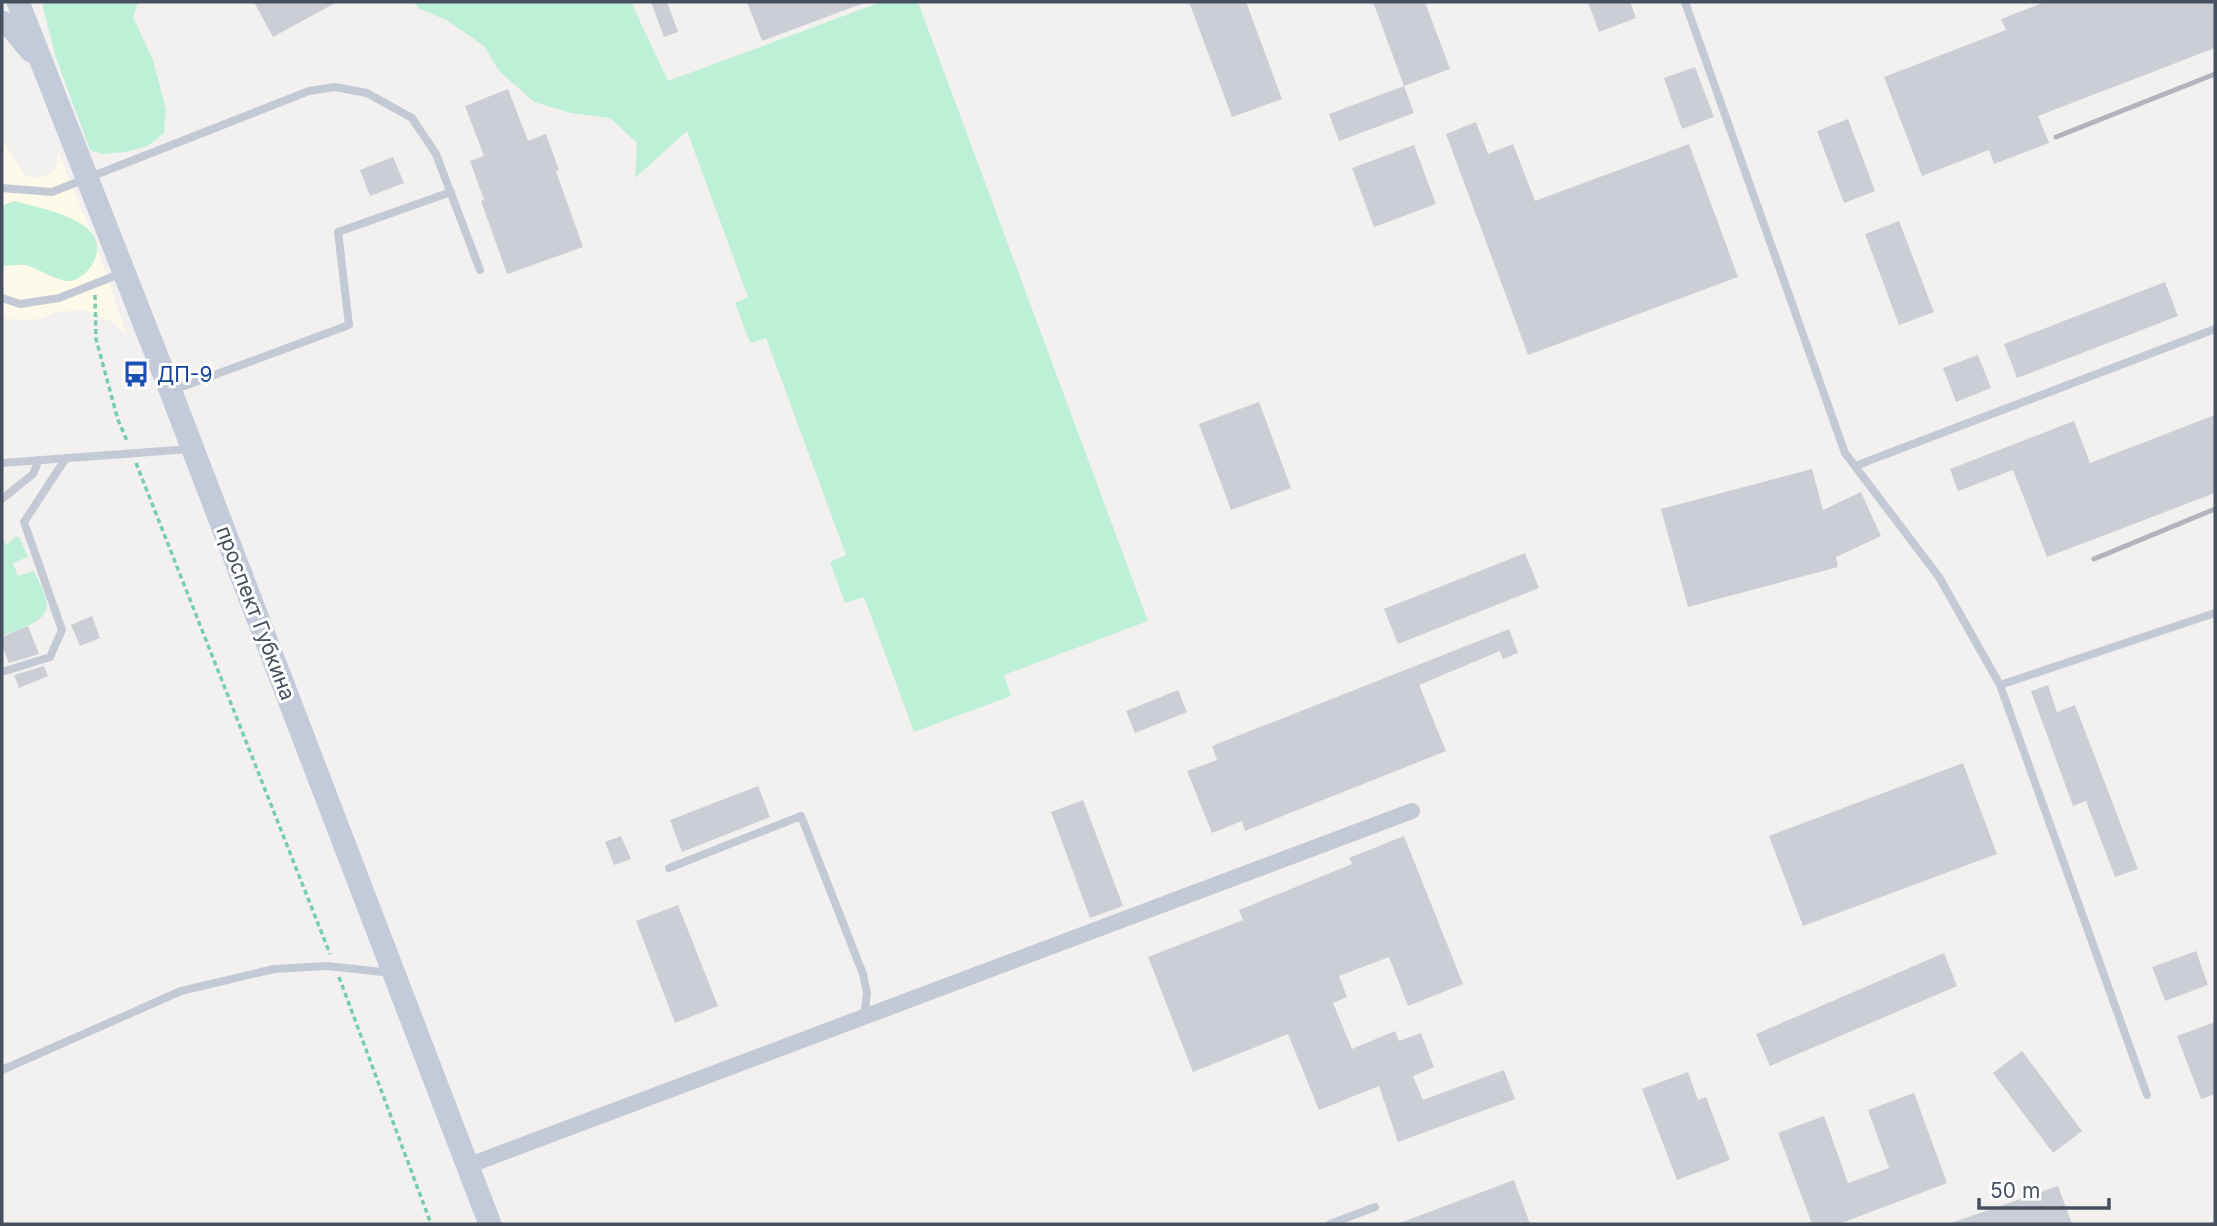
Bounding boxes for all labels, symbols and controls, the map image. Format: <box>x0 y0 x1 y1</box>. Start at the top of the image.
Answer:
bus stop icon: ДП-9 <box>121 359 151 389</box>
place label: ДП-9 <box>157 362 213 387</box>
street label: проспект Губкина <box>211 522 301 704</box>
scale bar <box>1979 1166 2108 1210</box>
text: 50 m <box>1990 1178 2040 1203</box>

